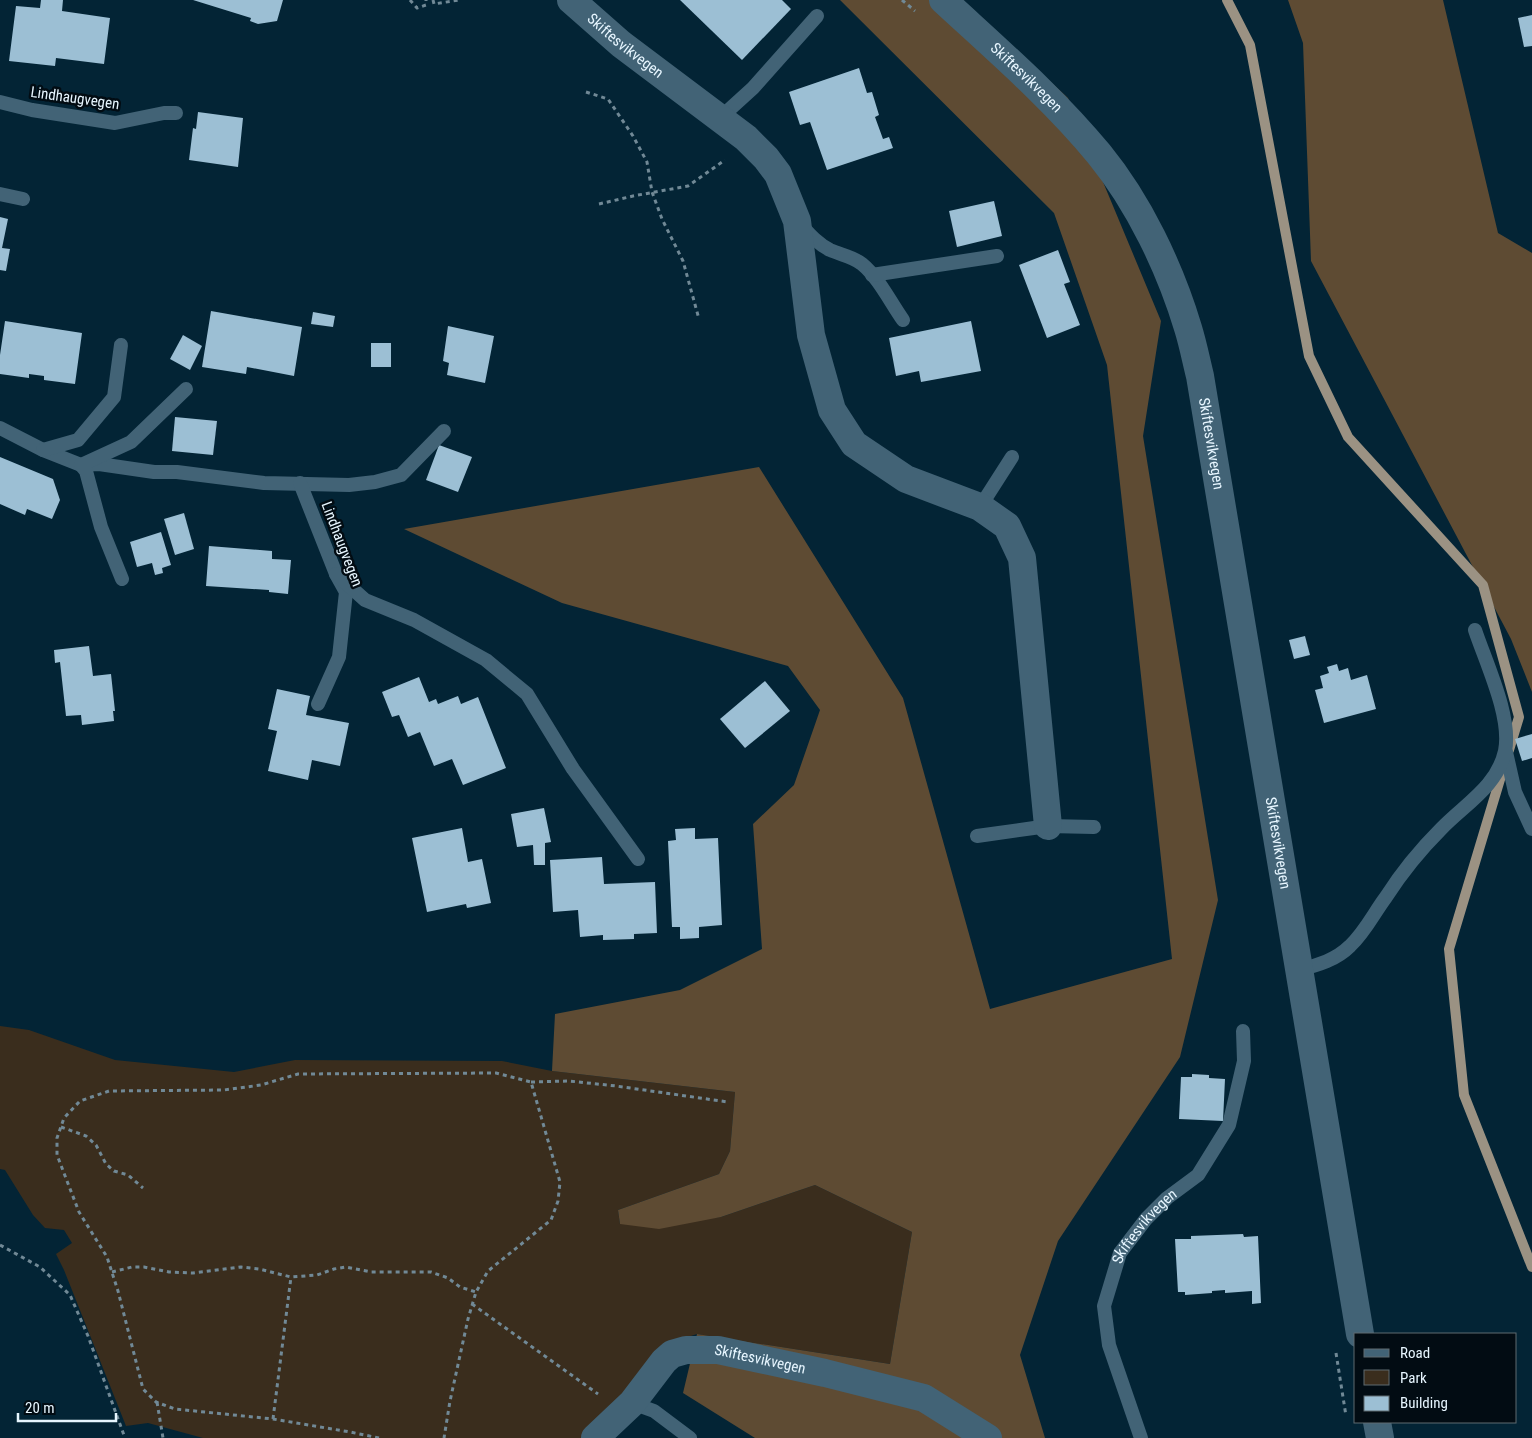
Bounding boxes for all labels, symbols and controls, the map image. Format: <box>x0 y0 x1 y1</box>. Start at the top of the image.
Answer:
street label: Skiftesvikvegen <box>584 10 667 82</box>
street label: Skiftesvikvegen <box>987 39 1066 116</box>
street label: Lindhaugvegen <box>29 83 121 113</box>
street label: Skiftesvikvegen <box>1195 396 1228 491</box>
street label: Lindhaugvegen <box>318 499 366 589</box>
street label: Skiftesvikvegen <box>1261 796 1295 890</box>
street label: Skiftesvikvegen <box>1108 1185 1180 1266</box>
legend <box>1354 1333 1517 1423</box>
street label: Skiftesvikvegen <box>713 1341 807 1378</box>
text: Road <box>1400 1344 1430 1362</box>
text: Park <box>1400 1369 1427 1387</box>
scale bar <box>18 1390 115 1422</box>
text: Building <box>1400 1394 1448 1412</box>
text: 20 m <box>25 1399 55 1417</box>

